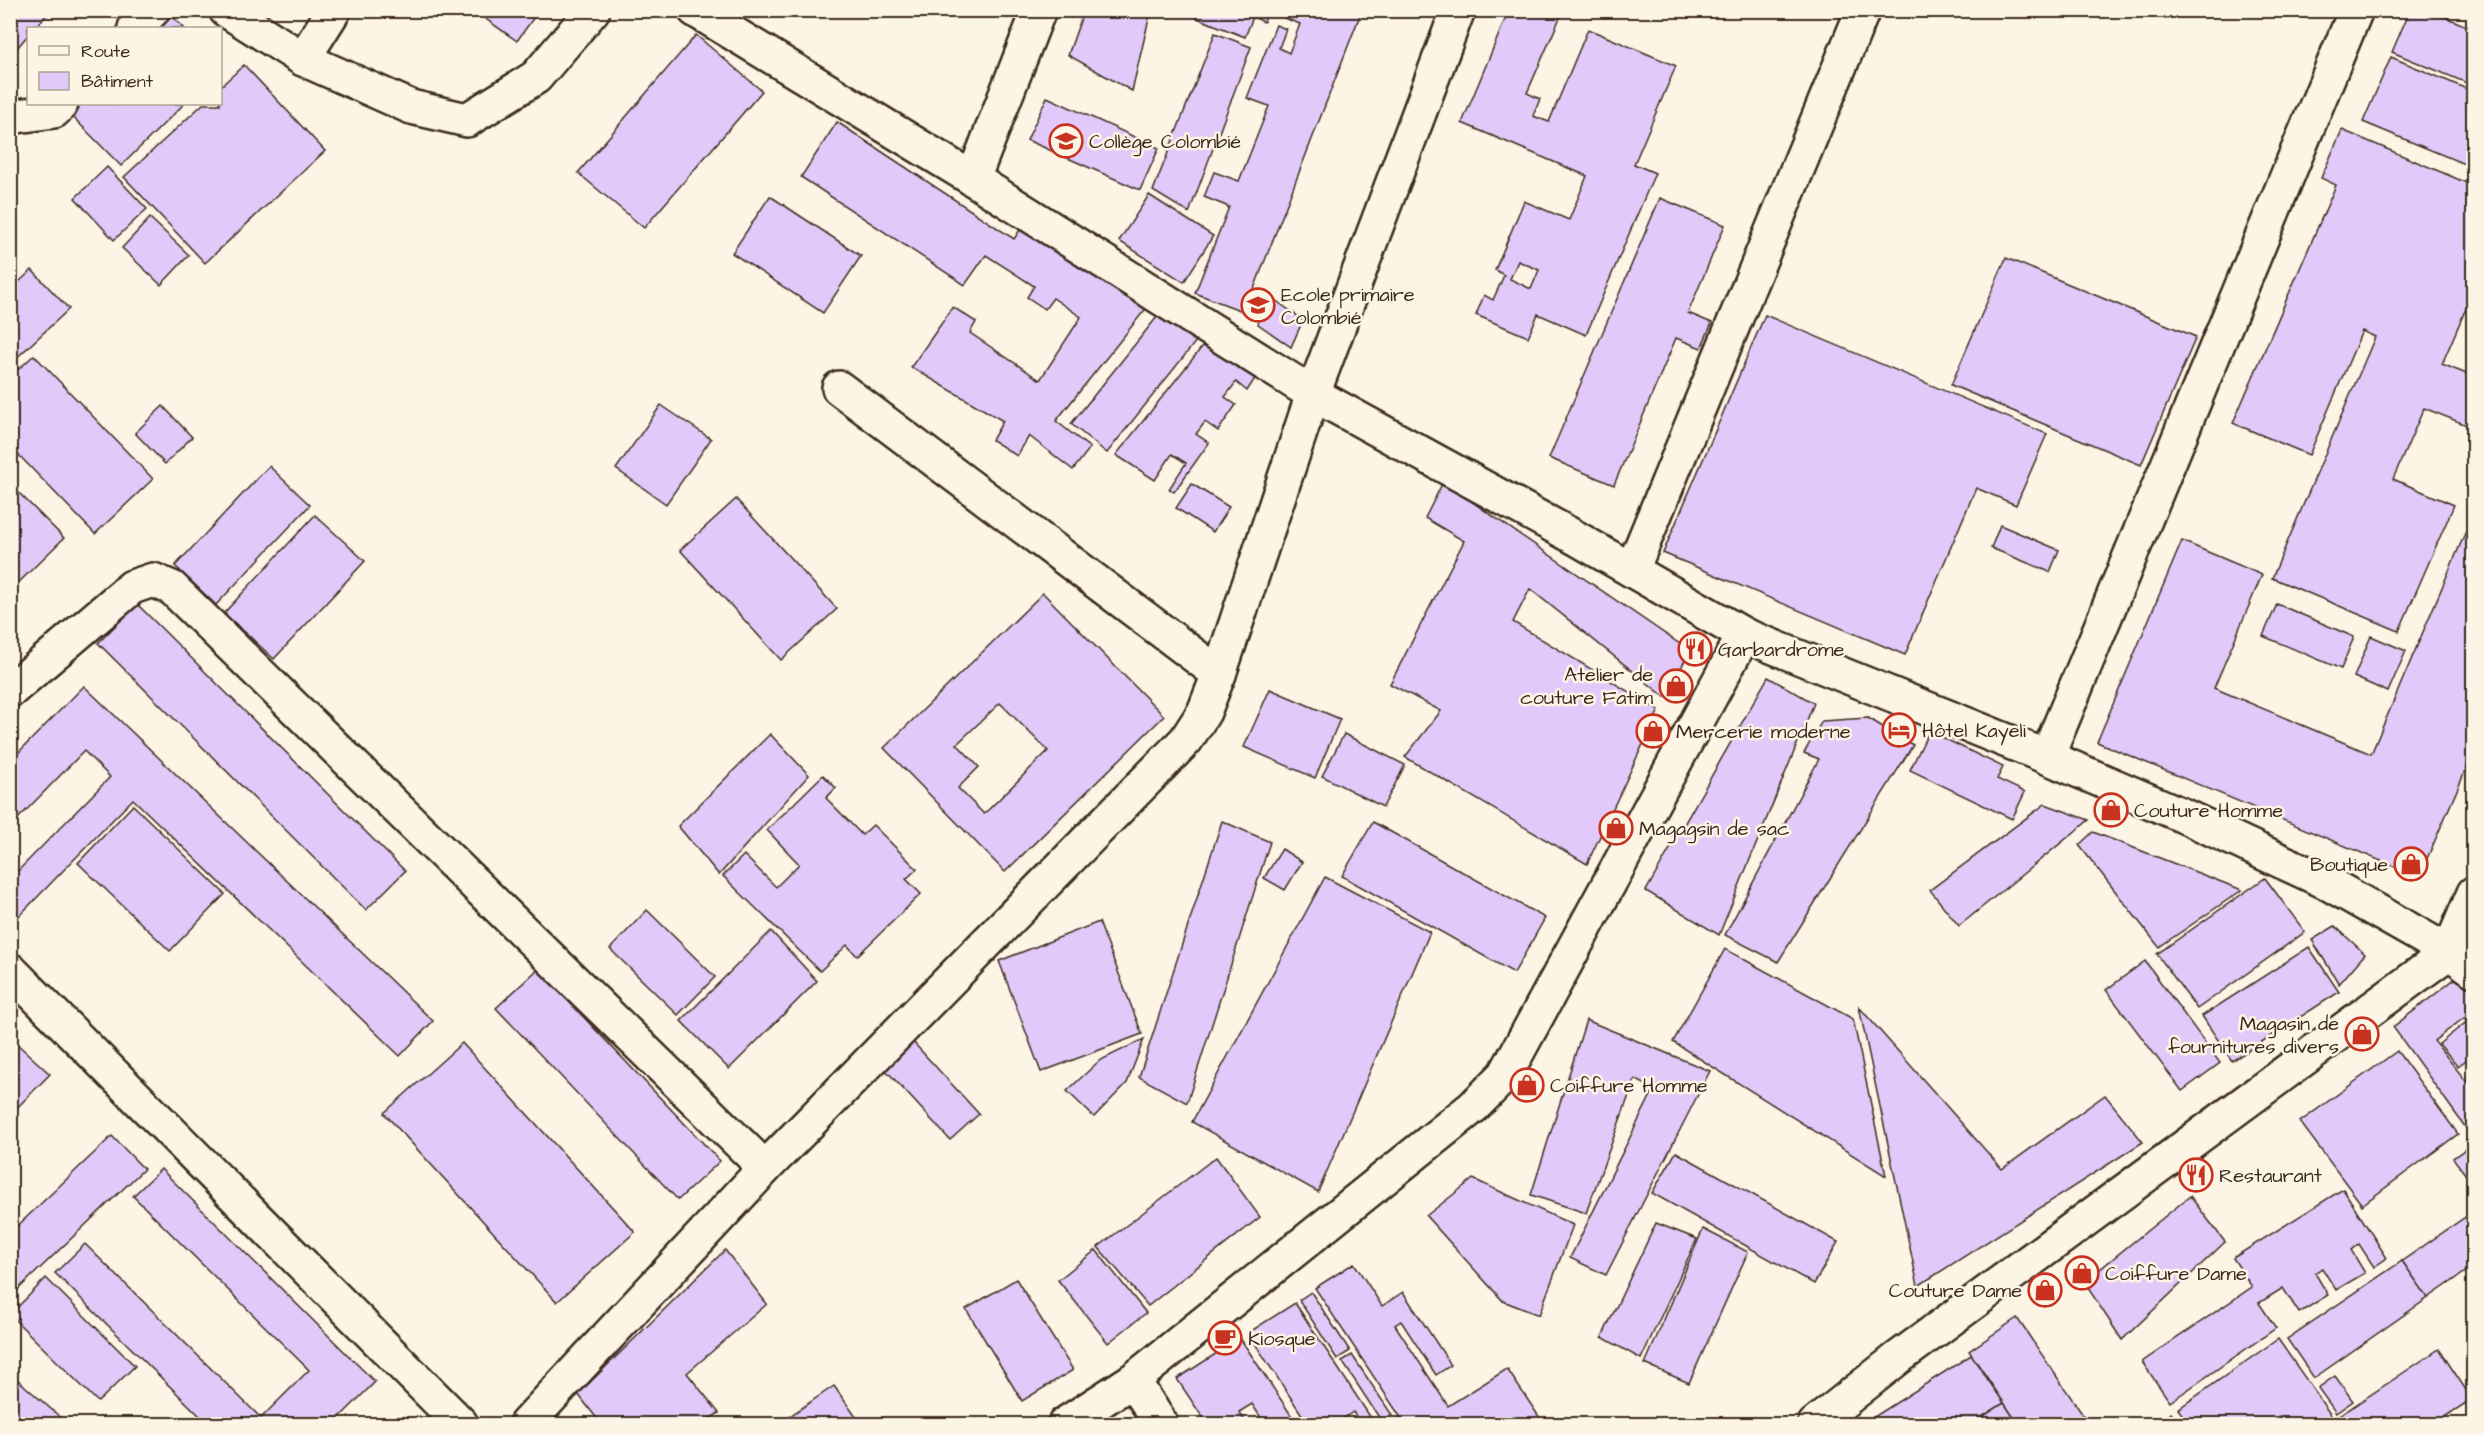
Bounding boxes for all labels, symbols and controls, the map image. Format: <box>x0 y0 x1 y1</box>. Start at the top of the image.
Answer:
legend <box>27 27 222 105</box>
text: Route <box>81 39 130 64</box>
text: Bâtiment <box>81 69 154 94</box>
school or university icon: Collège Colombié <box>1048 123 1084 159</box>
place label: Collège Colombié <box>1089 128 1241 157</box>
place label: Ecole primaire Colombié <box>1281 281 1415 332</box>
school or university icon: Ecole primaire Colombié <box>1240 287 1276 323</box>
restaurant icon: Garbardrome <box>1677 631 1713 667</box>
place label: Garbardrome <box>1718 636 1845 664</box>
place label: Atelier de couture Fatim <box>1520 661 1653 712</box>
shop icon: Atelier de couture Fatim <box>1658 668 1694 704</box>
hotel icon: Hôtel Kayeli <box>1881 712 1917 748</box>
shop icon: Mercerie moderne <box>1635 713 1671 749</box>
place label: Hôtel Kayeli <box>1922 717 2026 746</box>
place label: Mercerie moderne <box>1676 718 1851 746</box>
shop icon: Couture Homme <box>2093 792 2129 828</box>
place label: Couture Homme <box>2134 797 2283 825</box>
shop icon: Magagsin de sac <box>1598 810 1634 846</box>
place label: Magagsin de sac <box>1639 815 1790 844</box>
shop icon: Boutique <box>2393 846 2429 882</box>
place label: Boutique <box>2310 851 2388 879</box>
place label: Magasin de fournitures divers <box>2168 1010 2339 1061</box>
shop icon: Magasin de fournitures divers <box>2344 1016 2380 1052</box>
shop icon: Coiffure Homme <box>1509 1067 1545 1103</box>
place label: Coiffure Homme <box>1550 1072 1708 1100</box>
restaurant icon: Restaurant <box>2178 1157 2214 1193</box>
place label: Restaurant <box>2219 1162 2322 1190</box>
shop icon: Coiffure Dame <box>2064 1255 2100 1291</box>
place label: Coiffure Dame <box>2105 1260 2247 1288</box>
shop icon: Couture Dame <box>2027 1272 2063 1308</box>
place label: Couture Dame <box>1889 1277 2022 1305</box>
cafe icon: Kiosque <box>1207 1320 1243 1356</box>
place label: Kiosque <box>1248 1325 1316 1353</box>

